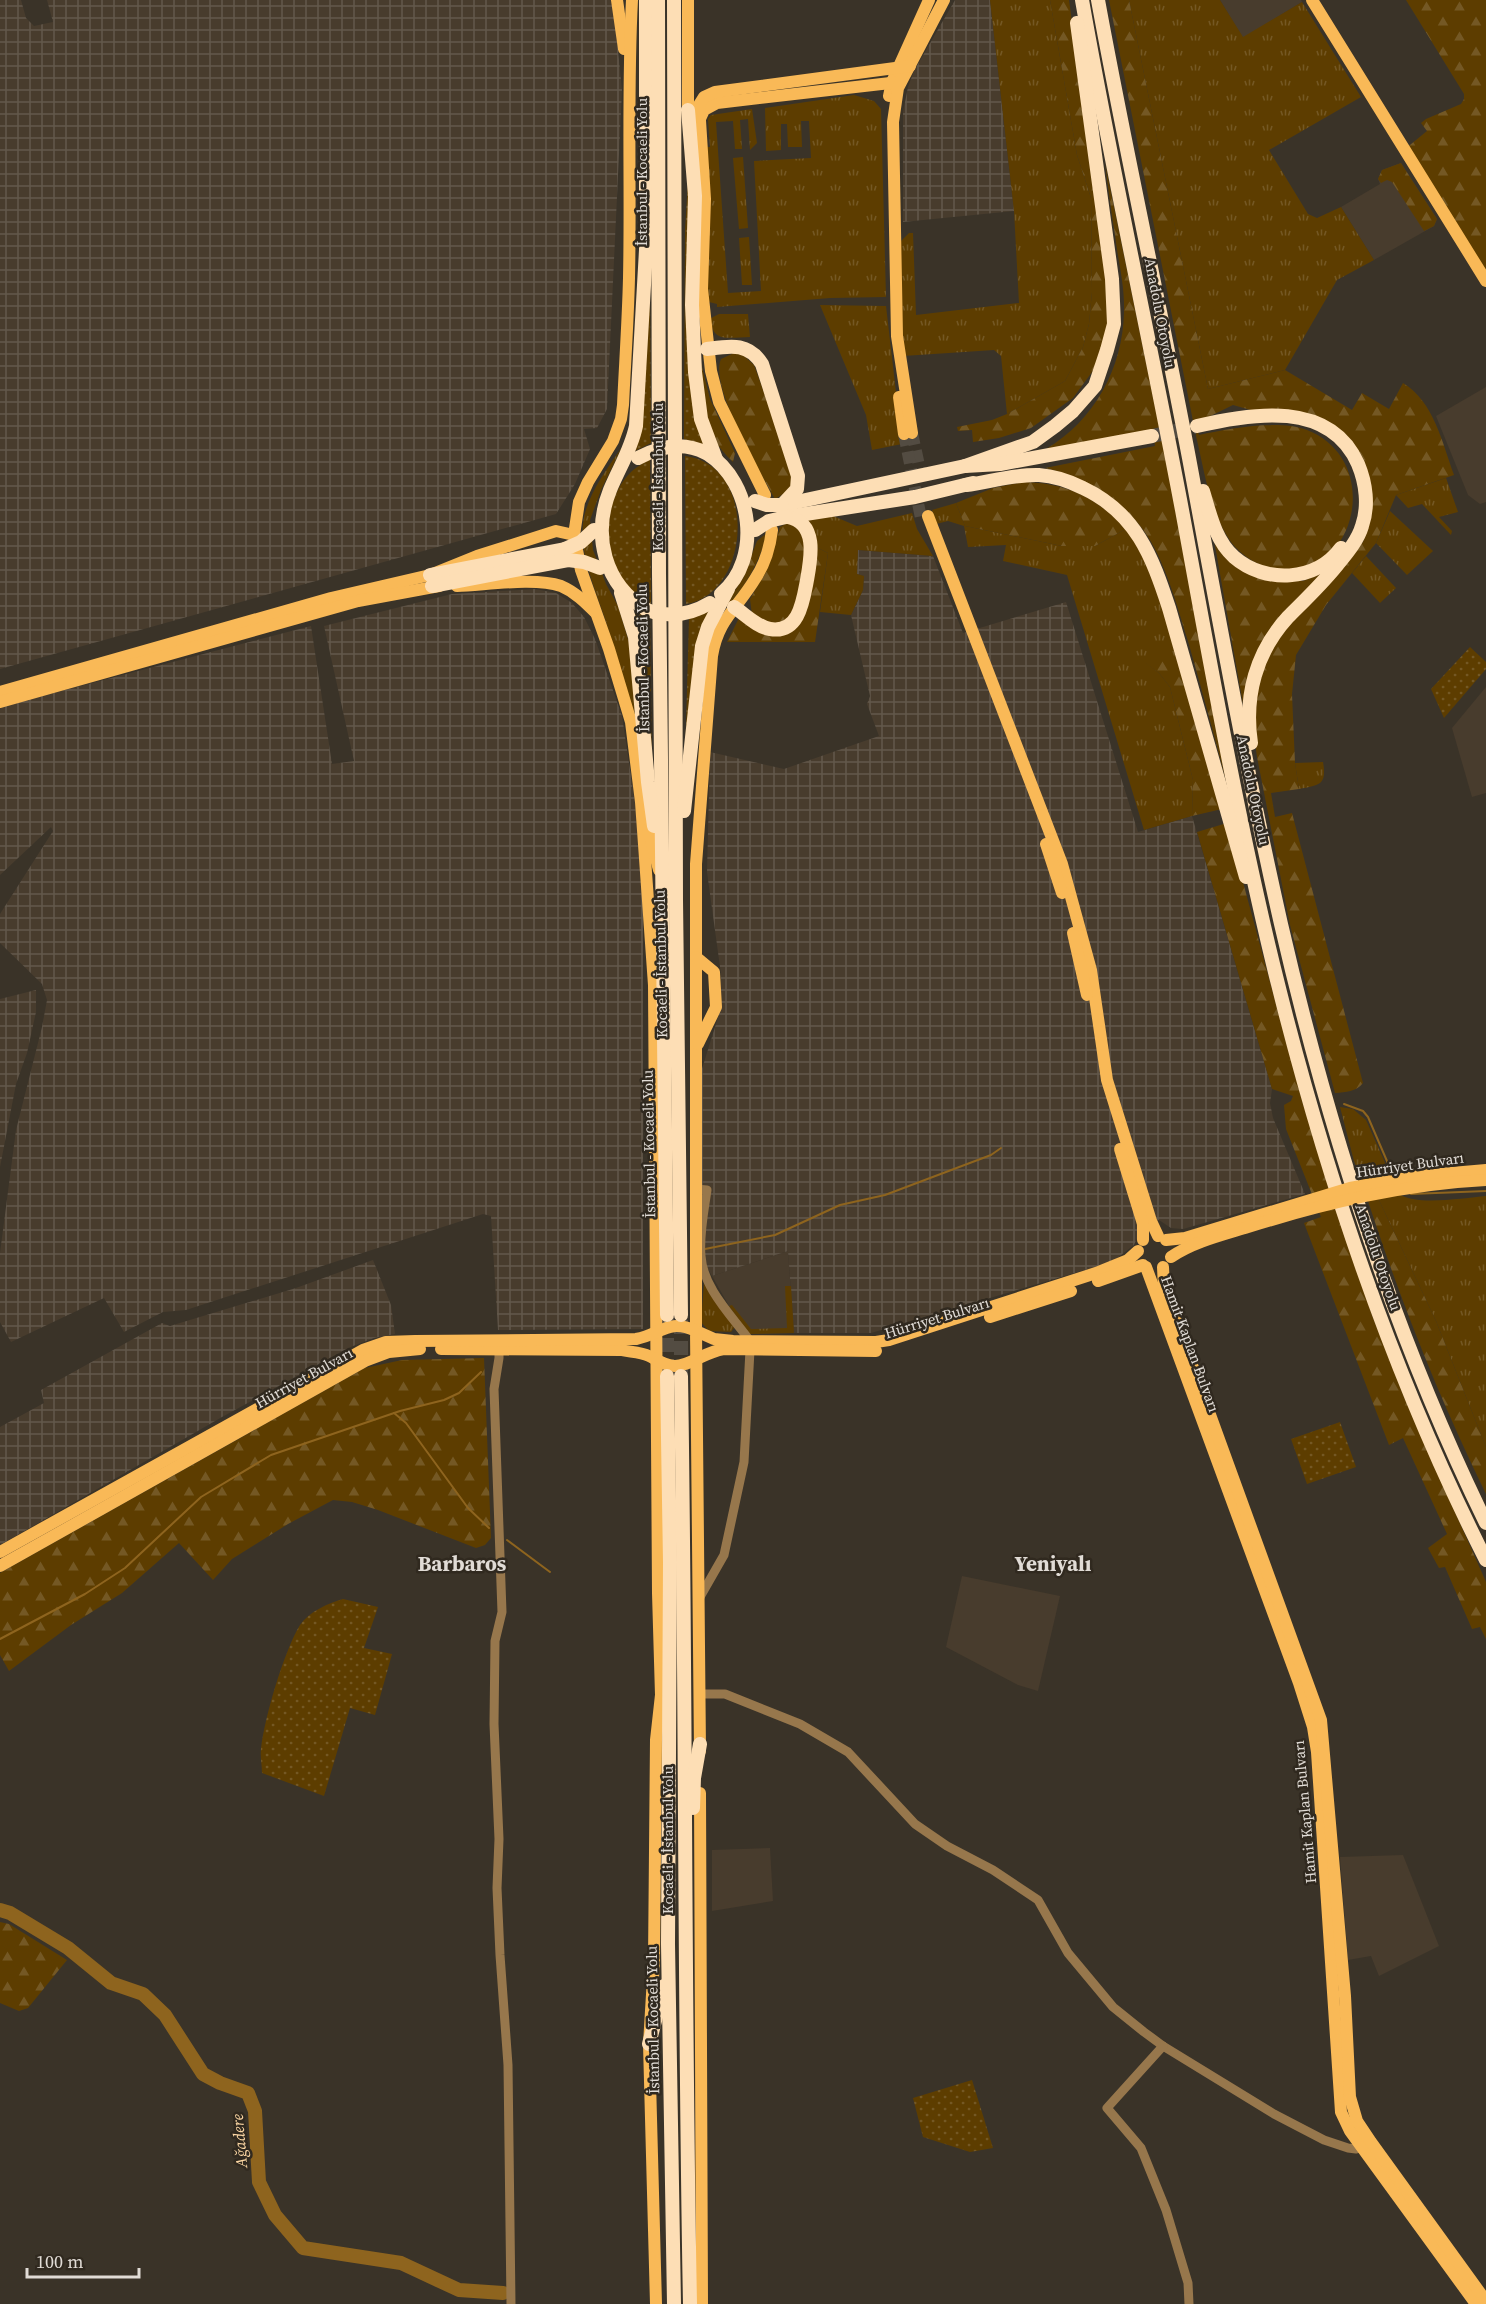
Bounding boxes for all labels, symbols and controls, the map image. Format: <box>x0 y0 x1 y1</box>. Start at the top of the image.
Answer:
street label: İstanbul - Kocaeli Yolu <box>631 98 652 246</box>
street label: Anadolu Otoyolu <box>1140 256 1182 370</box>
street label: Kocaeli - İstanbul Yolu <box>647 403 668 551</box>
street label: İstanbul - Kocaeli Yolu <box>631 583 654 732</box>
street label: Anadolu Otoyolu <box>1232 733 1275 847</box>
street label: Kocaeli - İstanbul Yolu <box>649 889 672 1038</box>
street label: İstanbul - Kocaeli Yolu <box>637 1069 660 1218</box>
street label: Hürriyet Bulvarı <box>1355 1147 1465 1182</box>
street label: Anadolu Otoyolu <box>1350 1200 1407 1313</box>
street label: Hamit Kaplan Bulvarı <box>1156 1273 1225 1415</box>
street label: Hürriyet Bulvarı <box>882 1292 992 1343</box>
street label: Hürriyet Bulvarı <box>251 1342 356 1413</box>
district label: Barbaros <box>418 1549 507 1578</box>
district label: Yeniyalı <box>1015 1549 1092 1578</box>
street label: Hamit Kaplan Bulvarı <box>1288 1740 1321 1884</box>
street label: Kocaeli - İstanbul Yolu <box>657 1766 678 1914</box>
street label: İstanbul - Kocaeli Yolu <box>641 1945 664 2094</box>
water label: Ağadere <box>226 2113 252 2170</box>
scale bar <box>27 2241 140 2279</box>
text: 100 m <box>36 2249 83 2274</box>

